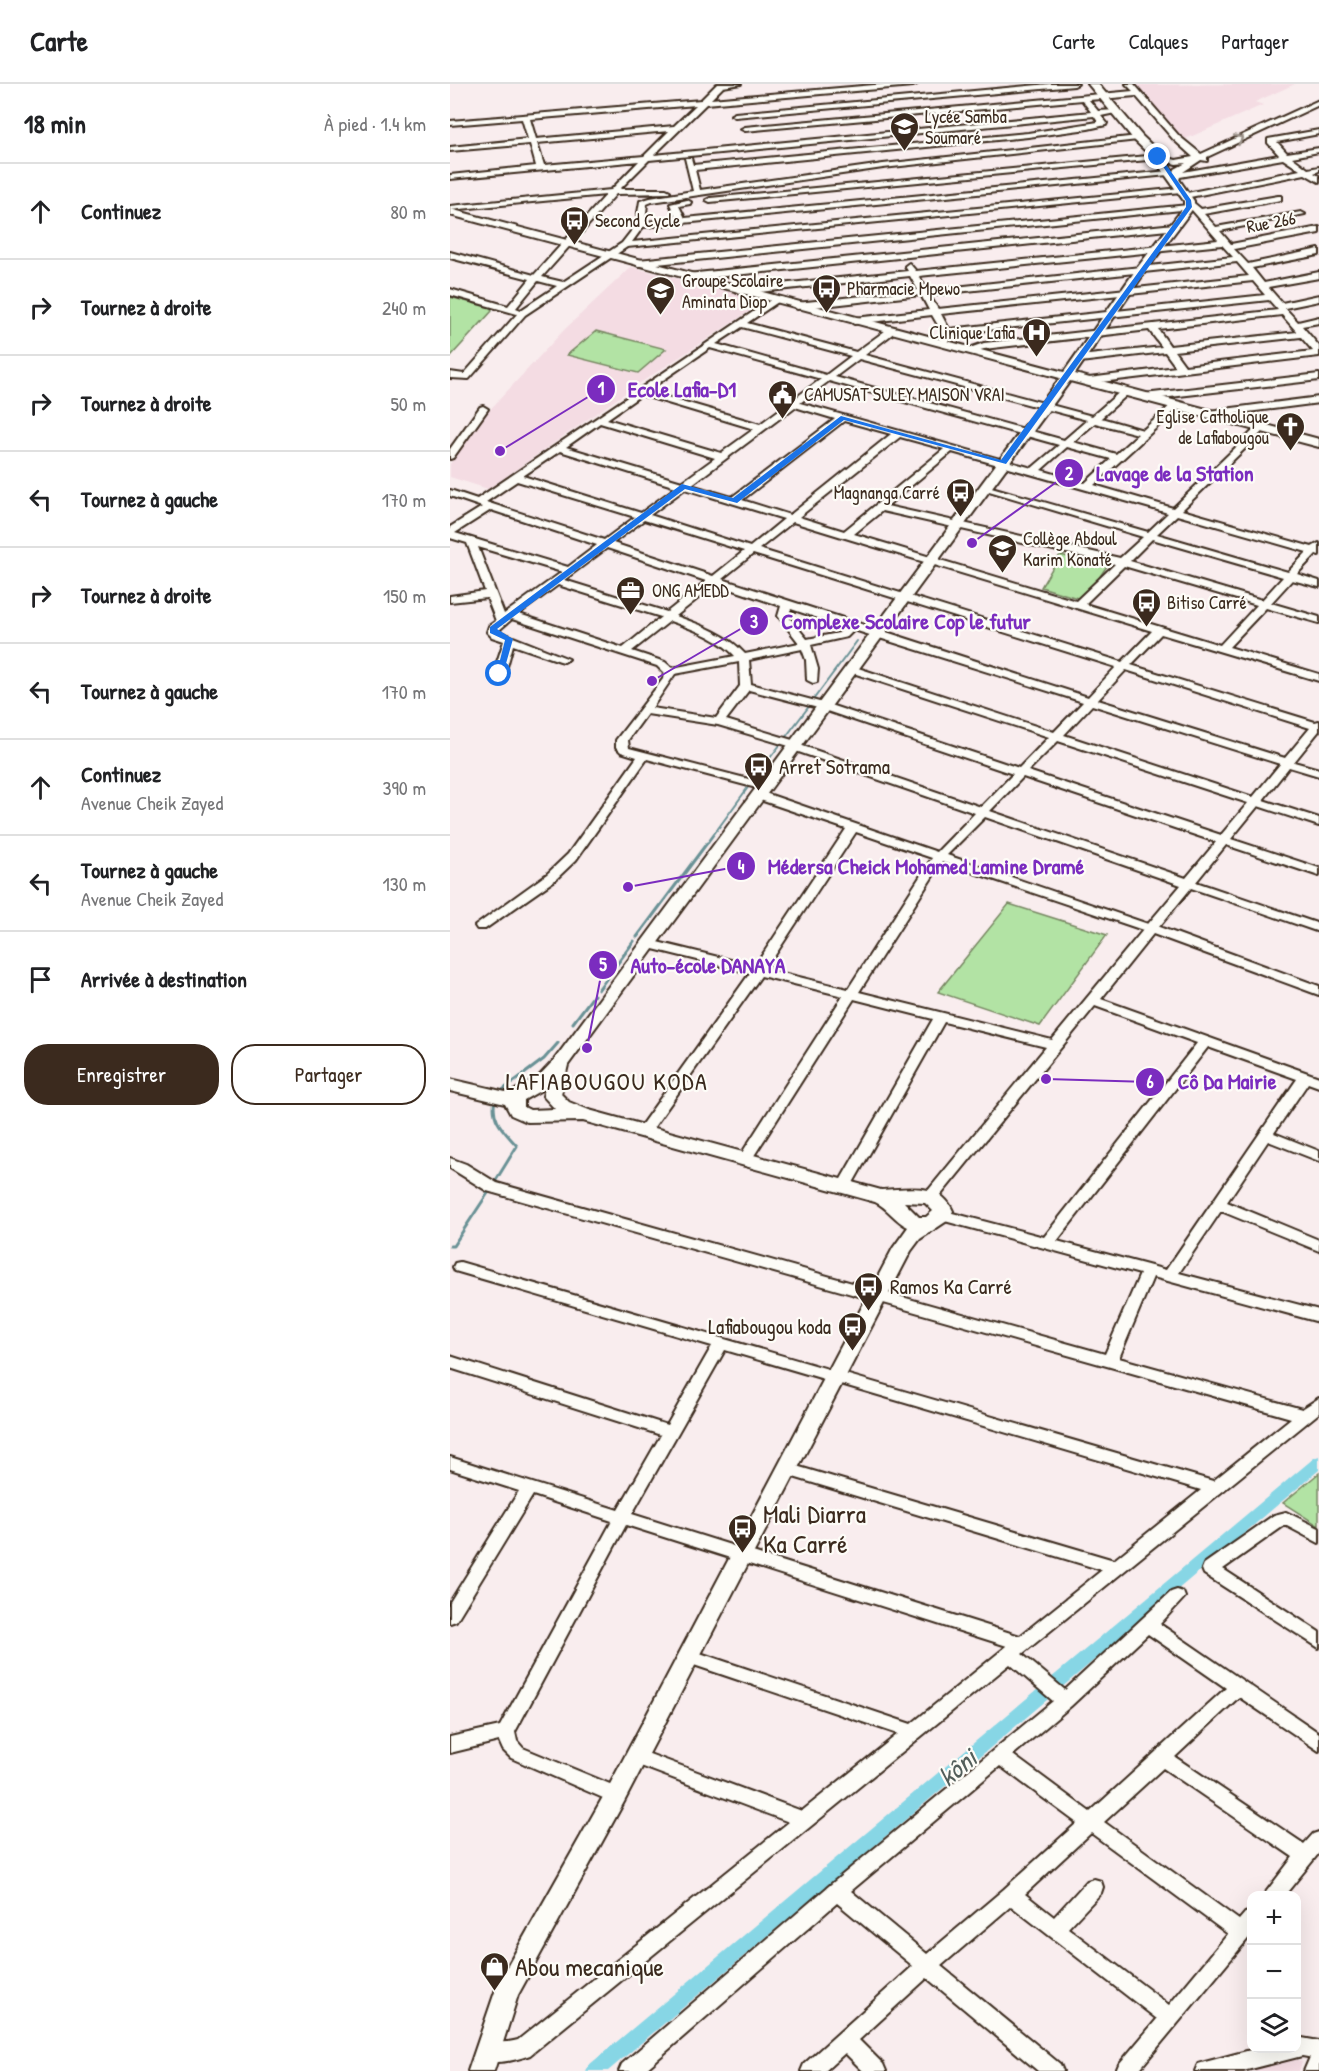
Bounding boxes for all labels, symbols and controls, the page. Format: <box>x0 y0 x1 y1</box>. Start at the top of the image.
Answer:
text: Carte <box>30 22 88 60</box>
text: Carte <box>1052 27 1095 56</box>
text: Calques <box>1128 27 1188 56</box>
text: Partager <box>1221 27 1289 56</box>
place label: Lycée Samba Soumaré <box>925 104 1007 150</box>
text: 18 min <box>24 106 86 141</box>
text: À pied · 1.4 km <box>324 110 426 137</box>
school or university icon: Lycée Samba Soumaré <box>888 110 920 152</box>
one-way arrow <box>1232 135 1243 147</box>
route end <box>1144 143 1170 169</box>
icon: ahead <box>24 195 57 228</box>
text: Continuez <box>81 196 161 226</box>
text: 80 m <box>390 198 426 225</box>
bus stop icon: Second Cycle <box>558 204 590 246</box>
street label: Rue 266 <box>1244 205 1298 239</box>
place label: Second Cycle <box>595 208 680 233</box>
place label: Groupe Scolaire Aminata Diop <box>682 268 784 314</box>
bus stop icon: Pharmacie Mpewo <box>810 272 842 314</box>
school or university icon: Groupe Scolaire Aminata Diop <box>645 274 677 316</box>
place label: Pharmacie Mpewo <box>847 276 960 301</box>
icon: right <box>24 291 57 324</box>
text: Tournez à droite <box>81 292 211 322</box>
text: 240 m <box>382 294 426 321</box>
hospital icon: Clinique Lafia <box>1020 316 1052 358</box>
place label: Clinique Lafia <box>929 320 1015 345</box>
callout: Ecole Lafia-D1 <box>586 369 749 409</box>
text: Ecole Lafia-D1 <box>628 374 736 404</box>
text: 1 <box>598 376 605 401</box>
public building icon: CAMUSAT SULEY MAISON VRAI <box>767 378 799 420</box>
place label: CAMUSAT SULEY MAISON VRAI <box>804 382 1005 407</box>
icon: right <box>24 387 57 420</box>
text: Tournez à droite <box>81 388 211 418</box>
text: 50 m <box>390 390 426 417</box>
place label: Eglise Catholique de Lafiabougou <box>1157 404 1269 450</box>
church icon: Eglise Catholique de Lafiabougou <box>1274 410 1306 452</box>
callout: Lavage de la Station <box>1054 453 1265 493</box>
text: Lavage de la Station <box>1096 458 1254 489</box>
text: 2 <box>1065 461 1074 486</box>
bus stop icon: Magnanga Carré <box>945 476 977 518</box>
place label: Magnanga Carré <box>834 480 940 505</box>
icon: left <box>24 483 57 516</box>
text: Tournez à gauche <box>81 484 218 514</box>
text: 170 m <box>382 486 426 513</box>
place label: Collège Abdoul Karim Konaté <box>1023 526 1117 572</box>
school or university icon: Collège Abdoul Karim Konaté <box>986 532 1018 574</box>
office icon: ONG AMEDD <box>615 574 647 616</box>
place label: ONG AMEDD <box>652 578 729 603</box>
icon: right <box>24 579 57 612</box>
text: Tournez à droite <box>81 580 211 610</box>
text: 150 m <box>383 582 426 609</box>
bus stop icon: Bitiso Carré <box>1130 586 1162 628</box>
place label: Bitiso Carré <box>1167 590 1247 615</box>
callout: Complexe Scolaire Cop le futur <box>739 601 1042 641</box>
text: Complexe Scolaire Cop le futur <box>781 606 1031 637</box>
text: 3 <box>750 609 758 634</box>
route start <box>485 660 511 686</box>
icon: left <box>24 675 57 708</box>
text: Tournez à gauche <box>81 676 218 706</box>
text: 170 m <box>382 678 426 705</box>
bus stop icon: Arret Sotrama <box>742 750 774 792</box>
place label: Arret Sotrama <box>779 752 890 781</box>
text: Continuez <box>81 759 161 789</box>
icon: ahead <box>24 771 57 804</box>
text: 390 m <box>383 774 426 801</box>
text: Avenue Cheik Zayed <box>81 789 223 816</box>
callout: Médersa Cheick Mohamed Lamine Dramé <box>726 846 1096 886</box>
text: Médersa Cheick Mohamed Lamine Dramé <box>768 851 1084 881</box>
text: 4 <box>738 854 745 879</box>
text: Tournez à gauche <box>81 855 218 885</box>
icon: left <box>24 867 57 900</box>
text: 130 m <box>383 870 426 897</box>
text: Avenue Cheik Zayed <box>81 885 223 912</box>
callout: Auto-école DANAYA <box>588 945 797 985</box>
text: Auto-école DANAYA <box>631 950 786 980</box>
text: 5 <box>599 952 607 977</box>
icon: arrive <box>24 963 57 996</box>
text: Arrivée à destination <box>81 964 247 994</box>
button: Enregistrer <box>24 1044 219 1105</box>
button: Partager <box>231 1044 426 1105</box>
callout: Cô Da Mairie <box>1135 1062 1288 1102</box>
district label: LAFIABOUGOU KODA <box>506 1065 708 1097</box>
text: Cô Da Mairie <box>1178 1066 1277 1096</box>
text: 6 <box>1146 1069 1154 1094</box>
bus stop icon: Ramos Ka Carré <box>853 1270 885 1312</box>
place label: Ramos Ka Carré <box>890 1272 1012 1301</box>
bus stop icon: Lafiabougou koda <box>836 1310 868 1352</box>
place label: Lafiabougou koda <box>708 1312 831 1341</box>
place label: Mali Diarra Ka Carré <box>763 1496 866 1561</box>
bus stop icon: Mali Diarra Ka Carré <box>726 1512 758 1554</box>
water label: kôni <box>930 1738 986 1794</box>
map controls <box>1247 1891 1301 2053</box>
button: + <box>1247 1891 1301 1945</box>
button: − <box>1247 1945 1301 1999</box>
place label: Abou mecanique <box>515 1949 664 1984</box>
shop icon: Abou mecanique <box>478 1950 510 1992</box>
button: layers <box>1247 1999 1301 2053</box>

